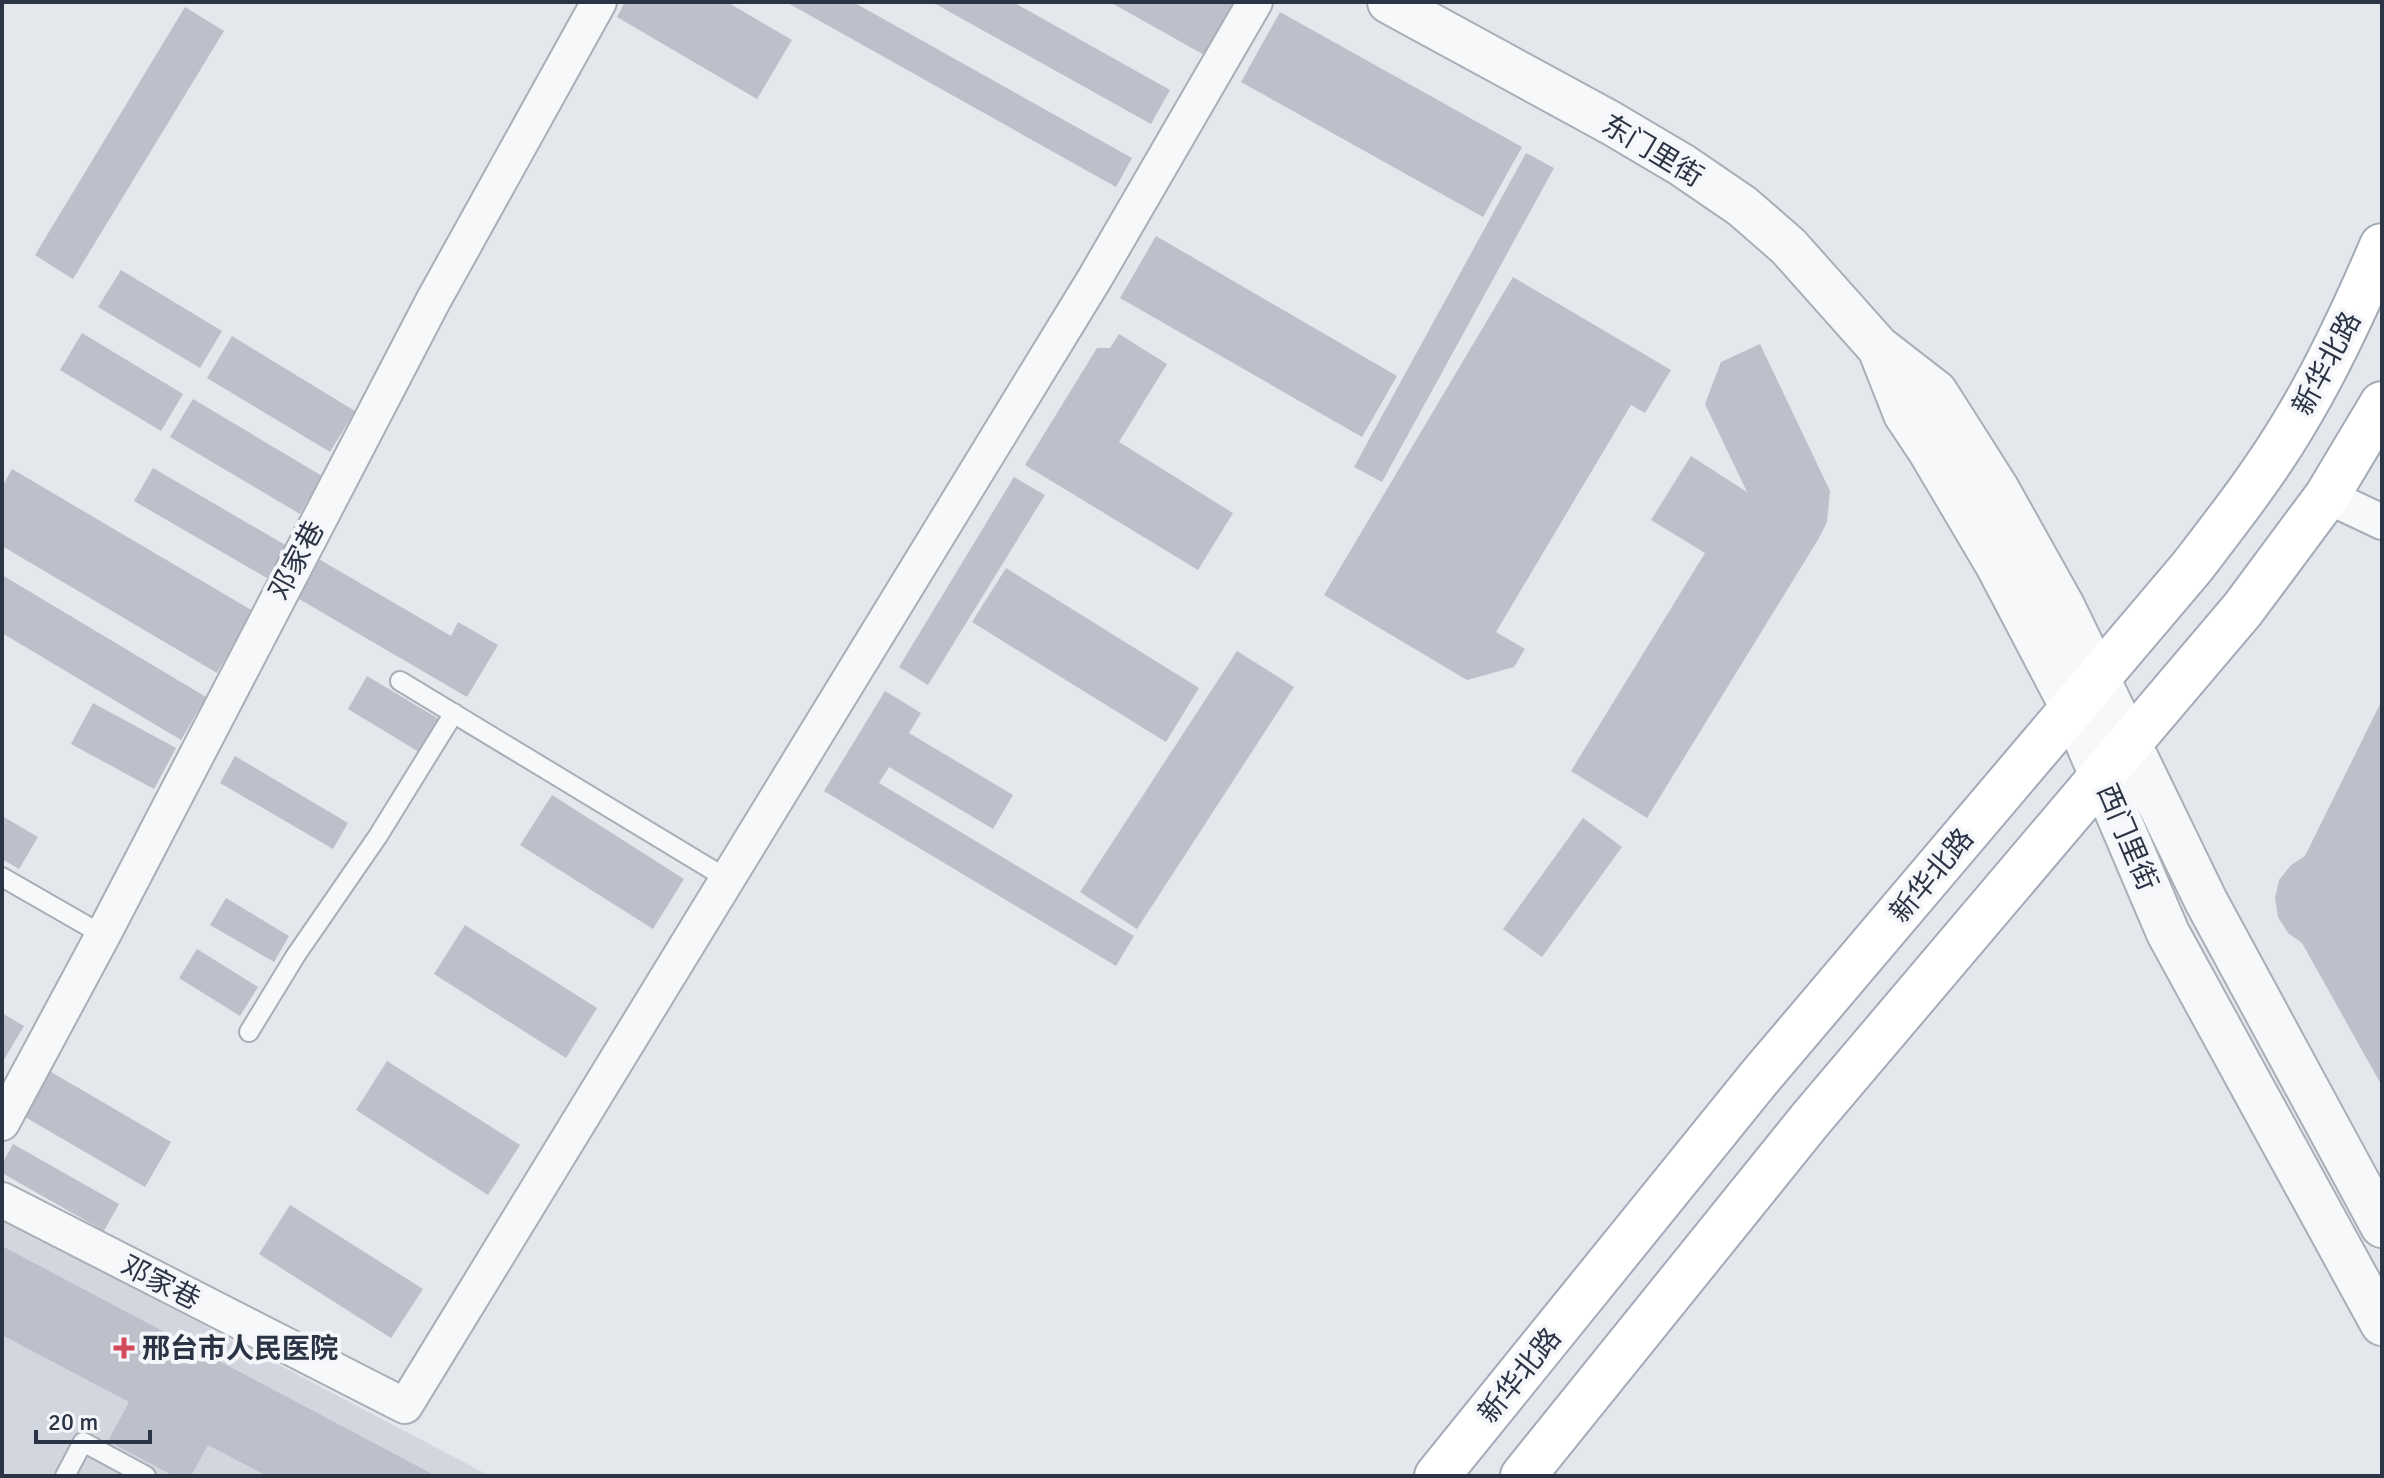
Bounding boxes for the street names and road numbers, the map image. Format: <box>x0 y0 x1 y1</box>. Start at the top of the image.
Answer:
street label: 东门里街 <box>1596 107 1709 194</box>
street label: 新华北路 <box>2286 306 2368 421</box>
street label: 邓家巷 <box>262 515 332 606</box>
street label: 西门里街 <box>2090 779 2165 896</box>
street label: 新华北路 <box>1883 822 1981 929</box>
street label: 邓家巷 <box>115 1249 206 1317</box>
street label: 新华北路 <box>1471 1321 1568 1430</box>

